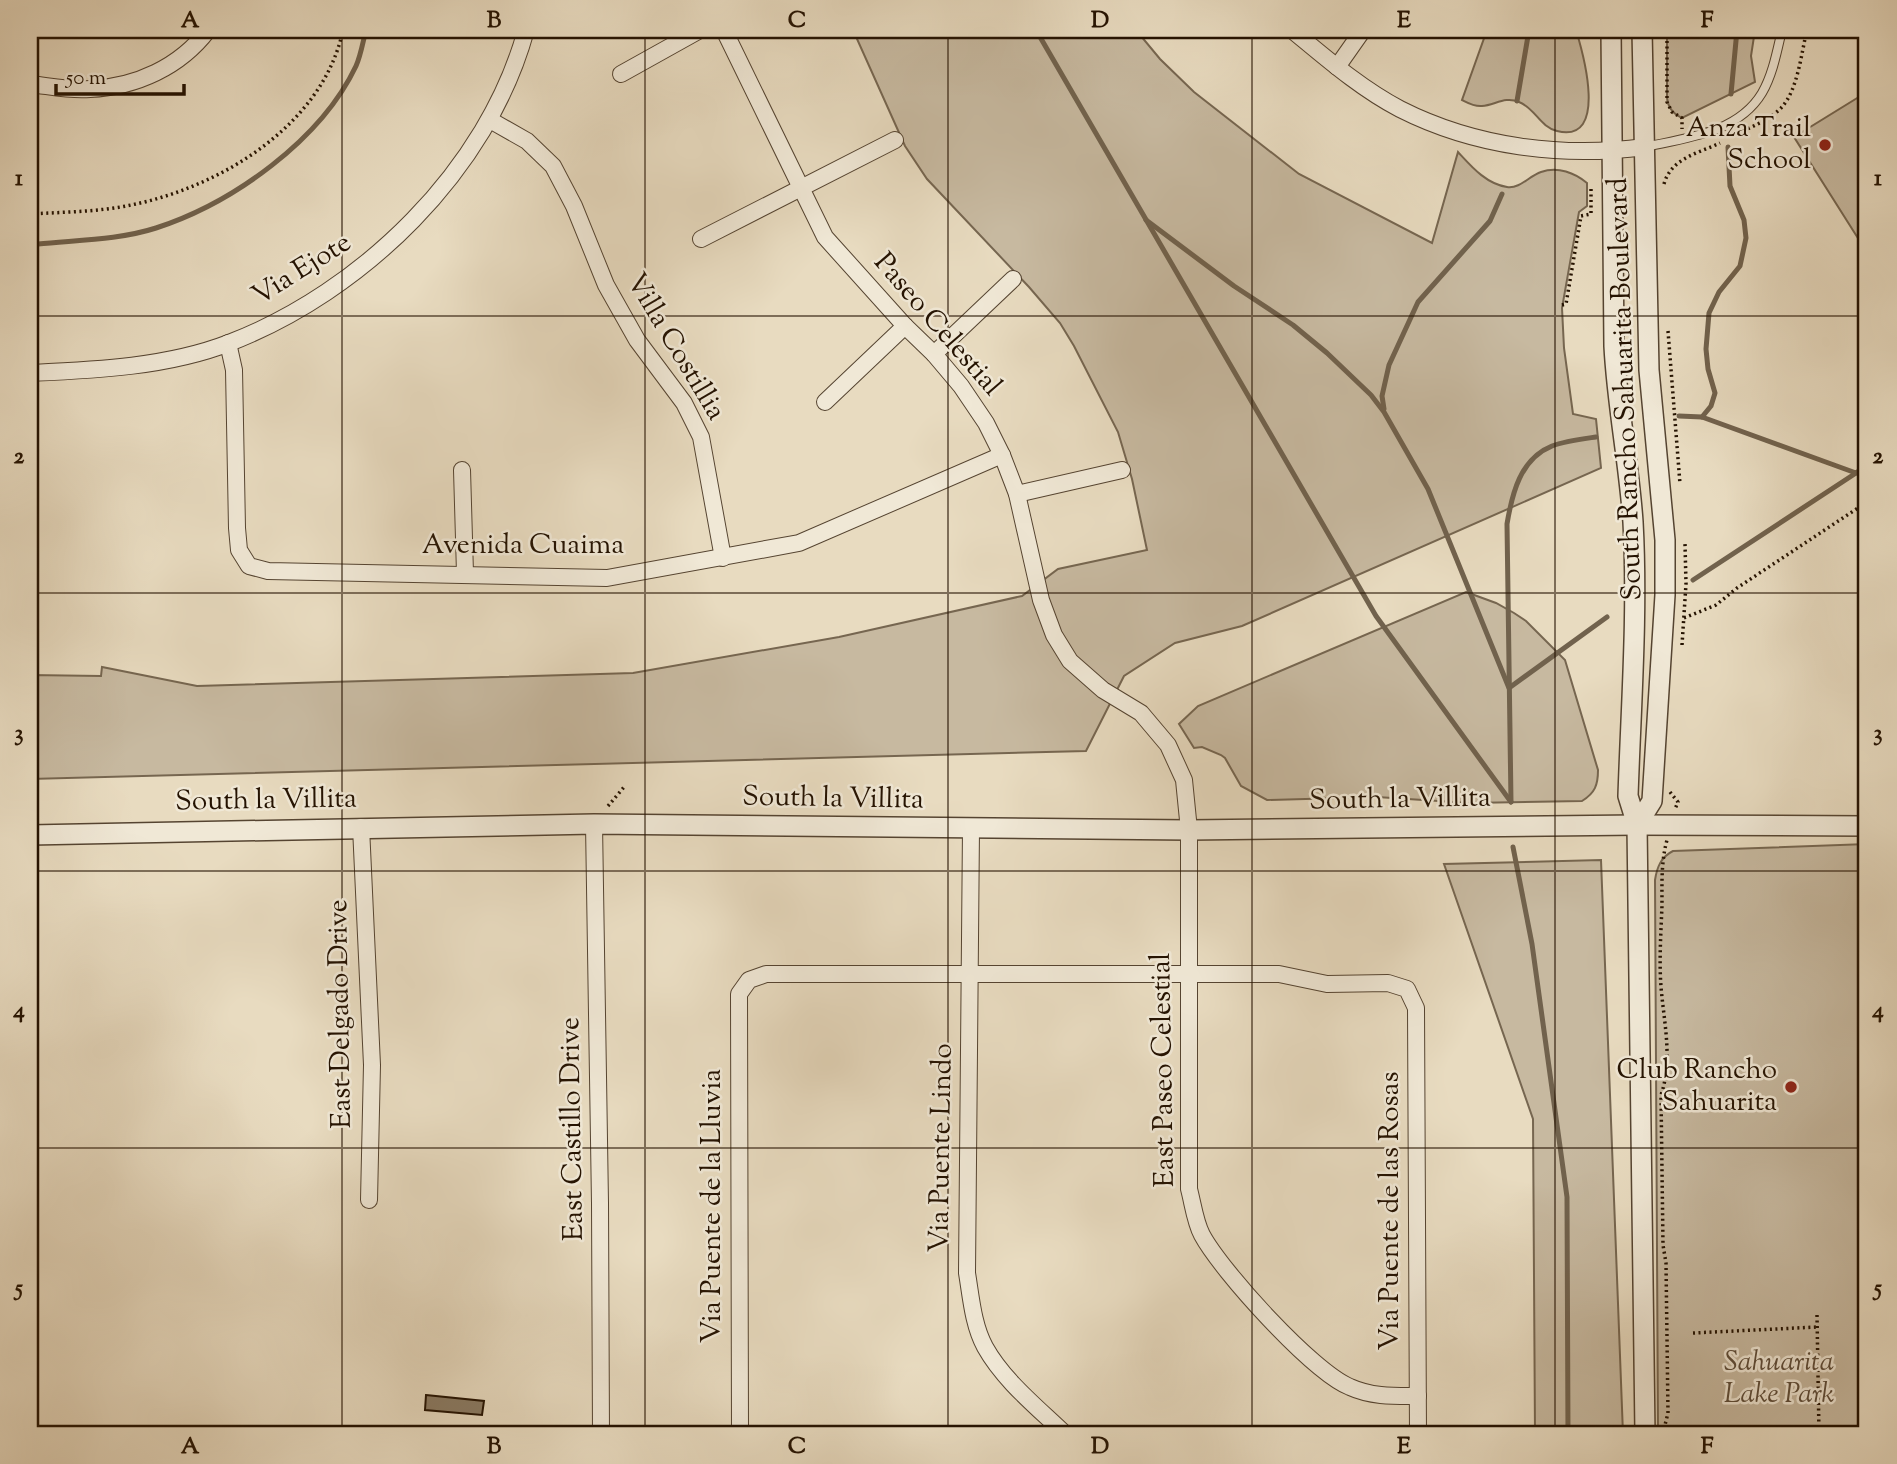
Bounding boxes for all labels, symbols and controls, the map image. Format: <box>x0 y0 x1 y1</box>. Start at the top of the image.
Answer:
text: A <box>181 5 200 38</box>
text: B <box>487 5 502 38</box>
text: C <box>788 5 806 38</box>
text: D <box>1091 5 1109 38</box>
text: E <box>1397 5 1411 38</box>
text: F <box>1701 5 1714 38</box>
scale bar <box>56 52 184 96</box>
text: 50 m <box>65 64 106 94</box>
place label: Anza Trail School <box>1686 109 1811 181</box>
marker: Anza Trail School <box>1817 137 1833 153</box>
text: 1 <box>15 163 23 196</box>
text: 1 <box>1874 163 1882 196</box>
street label: South Rancho Sahuarita Boulevard <box>1599 177 1653 601</box>
street label: Via Ejote <box>245 224 359 316</box>
street label: Paseo Celestial <box>863 245 1011 405</box>
street label: Villa Costillia <box>615 266 735 428</box>
text: 2 <box>14 441 25 474</box>
text: 2 <box>1873 441 1884 474</box>
street label: Avenida Cuaima <box>422 526 624 566</box>
text: 3 <box>14 718 24 751</box>
text: 3 <box>1873 718 1883 751</box>
street label: South la Villita <box>742 777 924 821</box>
street label: South la Villita <box>1309 778 1491 822</box>
street label: South la Villita <box>175 779 357 823</box>
street label: East Delgado Drive <box>319 899 363 1129</box>
street label: East Paseo Celestial <box>1142 952 1186 1188</box>
text: 4 <box>12 995 25 1028</box>
text: 4 <box>1871 995 1884 1028</box>
street label: East Castillo Drive <box>551 1017 595 1241</box>
street label: Via Puente Lindo <box>920 1043 964 1253</box>
place label: Club Rancho Sahuarita <box>1616 1051 1777 1123</box>
street label: Via Puente de la Lluvia <box>693 1069 733 1343</box>
street label: Via Puente de las Rosas <box>1371 1072 1411 1350</box>
marker: Club Rancho Sahuarita <box>1783 1079 1799 1095</box>
text: 5 <box>13 1273 23 1306</box>
text: 5 <box>1872 1273 1882 1306</box>
park label: Sahuarita Lake Park <box>1724 1343 1834 1415</box>
text: A <box>181 1431 200 1464</box>
text: B <box>487 1431 502 1464</box>
text: C <box>788 1431 806 1464</box>
text: D <box>1091 1431 1109 1464</box>
text: E <box>1397 1431 1411 1464</box>
text: F <box>1701 1431 1714 1464</box>

